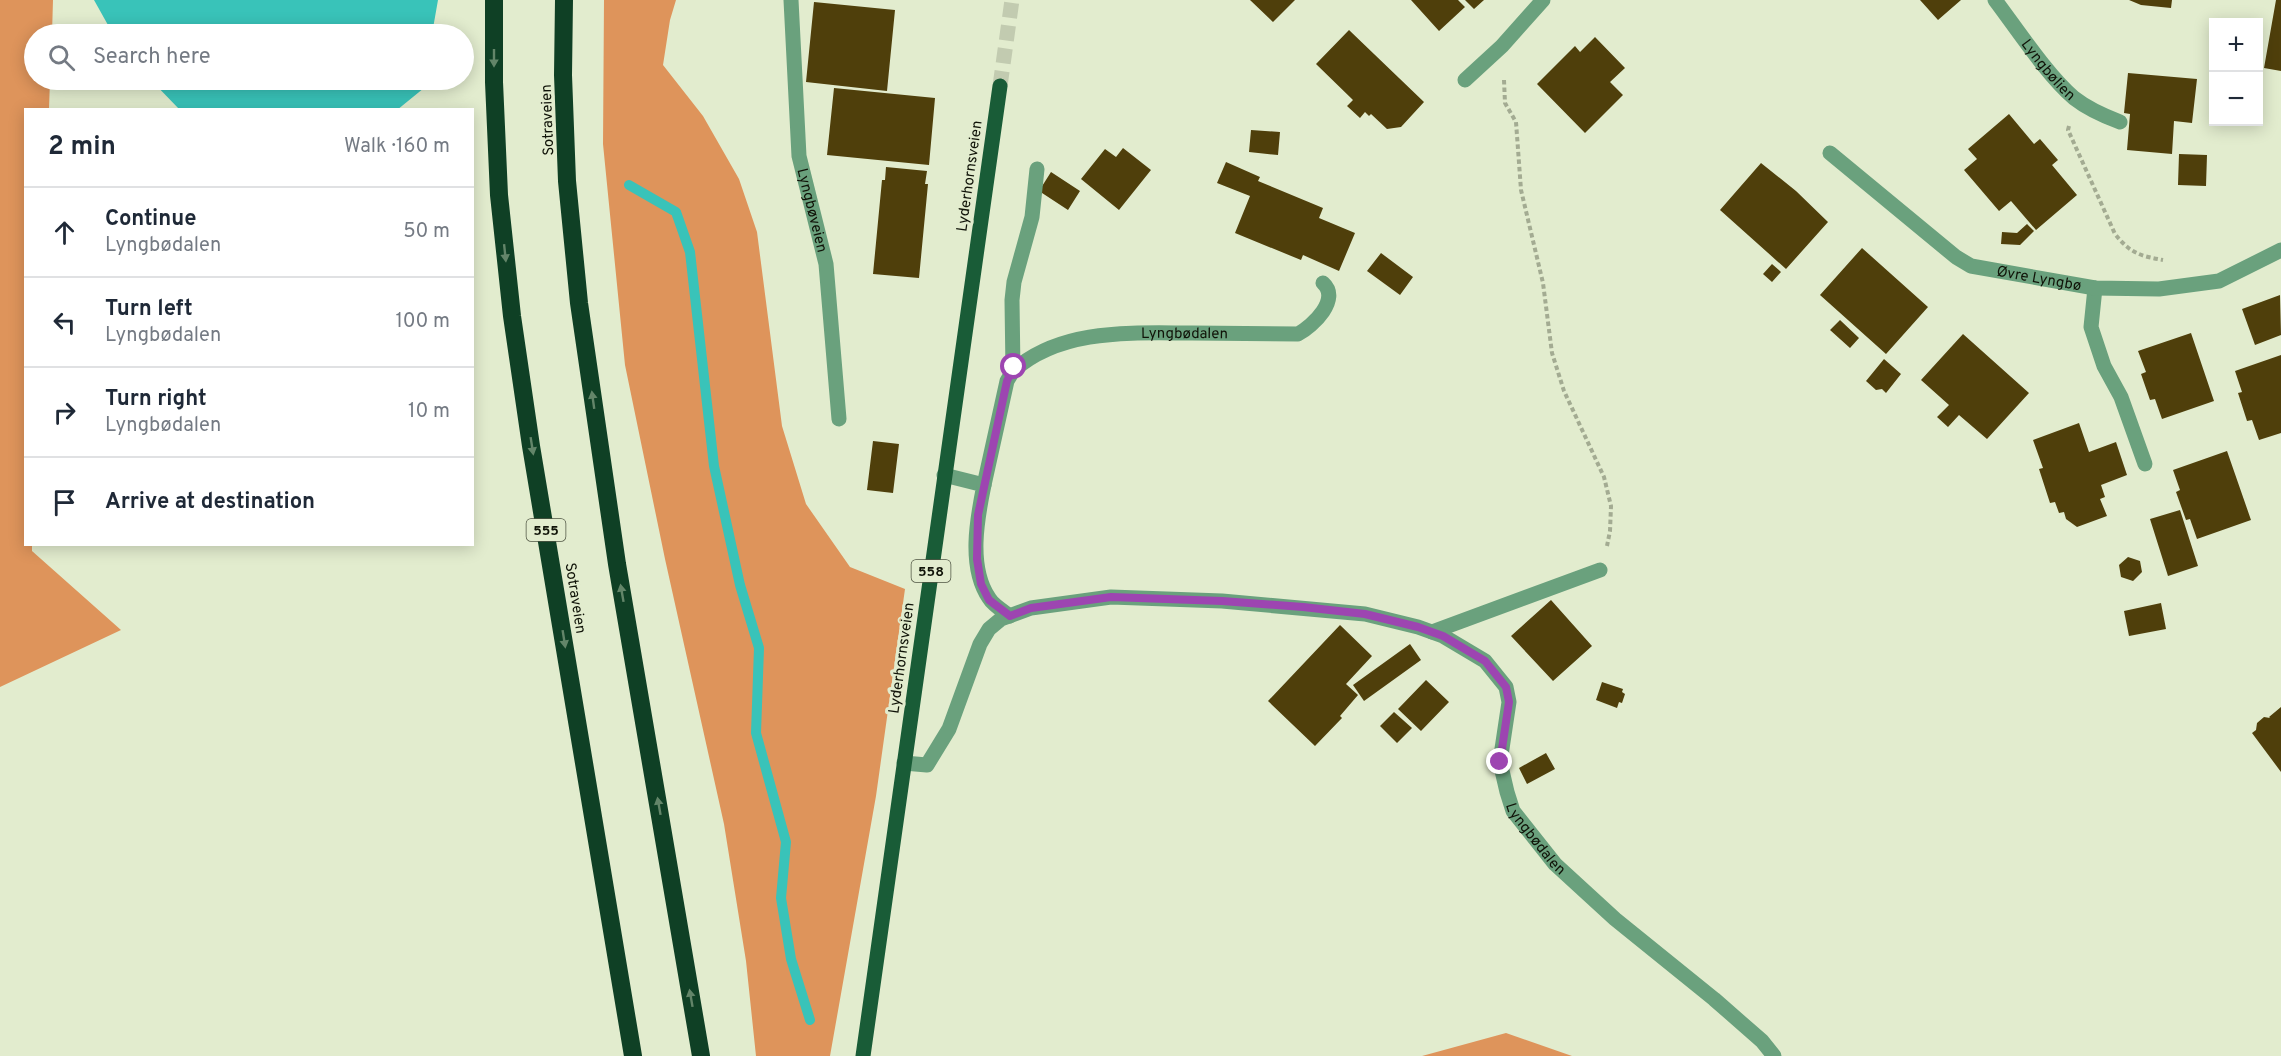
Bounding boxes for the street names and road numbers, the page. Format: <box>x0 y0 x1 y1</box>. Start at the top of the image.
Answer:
street label: Lyngbølien <box>2016 36 2079 106</box>
street label: Sotraveien <box>538 84 559 156</box>
street label: Lyderhornsveien <box>953 119 988 233</box>
street label: Lyngbøveien <box>791 166 831 255</box>
street label: Øvre Lyngbø <box>1995 263 2083 296</box>
street label: Lyngbødalen <box>1141 325 1228 344</box>
road number: 555 <box>526 519 566 541</box>
road number: 558 <box>912 560 950 582</box>
street label: Sotraveien <box>560 561 589 635</box>
street label: Lyderhornsveien <box>885 601 920 715</box>
street label: Lyngbødalen <box>1500 801 1569 880</box>

